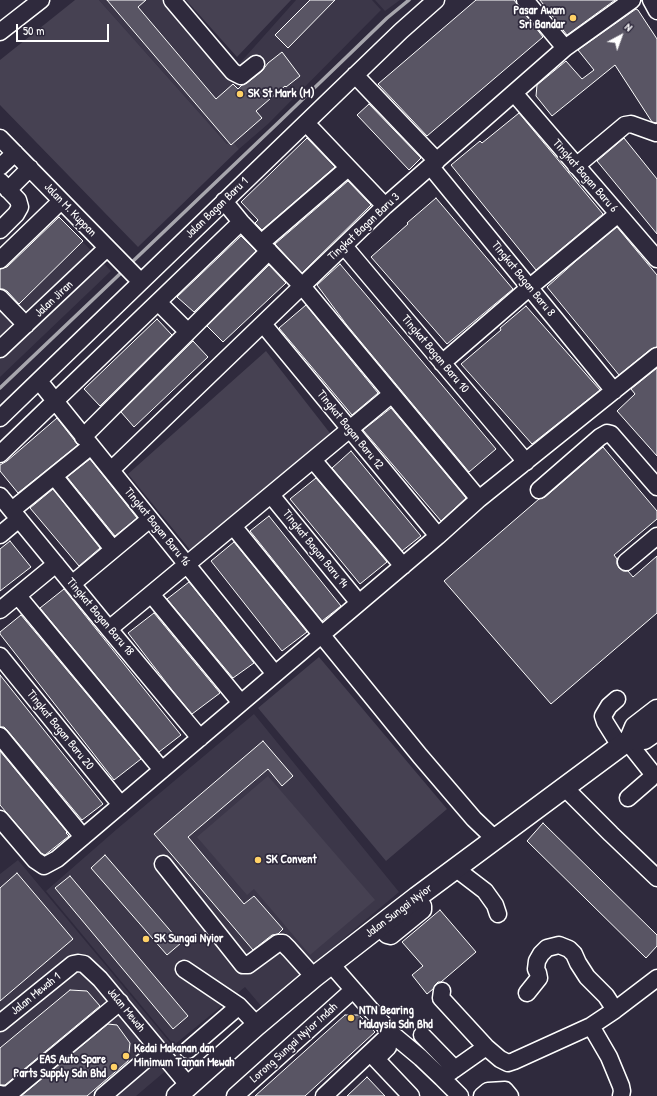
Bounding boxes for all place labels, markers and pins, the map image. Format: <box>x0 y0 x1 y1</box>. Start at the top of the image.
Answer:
place label: Pasar Awam Sri Bandar <box>514 4 565 32</box>
marker: Pasar Awam Sri Bandar <box>568 13 578 23</box>
place label: SK St Mark (M) <box>248 87 315 101</box>
marker: SK St Mark (M) <box>235 89 245 99</box>
place label: SK Convent <box>266 853 317 867</box>
marker: SK Convent <box>253 855 263 865</box>
place label: SK Sungai Nyior <box>154 932 223 946</box>
marker: SK Sungai Nyior <box>141 934 151 944</box>
place label: NTN Bearing Malaysia Sdn Bhd <box>359 1004 433 1032</box>
marker: NTN Bearing Malaysia Sdn Bhd <box>346 1013 356 1023</box>
place label: Kedai Makanan dan Minimum Taman Mewah <box>134 1042 234 1070</box>
marker: Kedai Makanan dan Minimum Taman Mewah <box>121 1051 131 1061</box>
place label: EAS Auto Spare Parts Supply Sdn Bhd <box>14 1053 106 1081</box>
marker: EAS Auto Spare Parts Supply Sdn Bhd <box>109 1062 119 1072</box>

